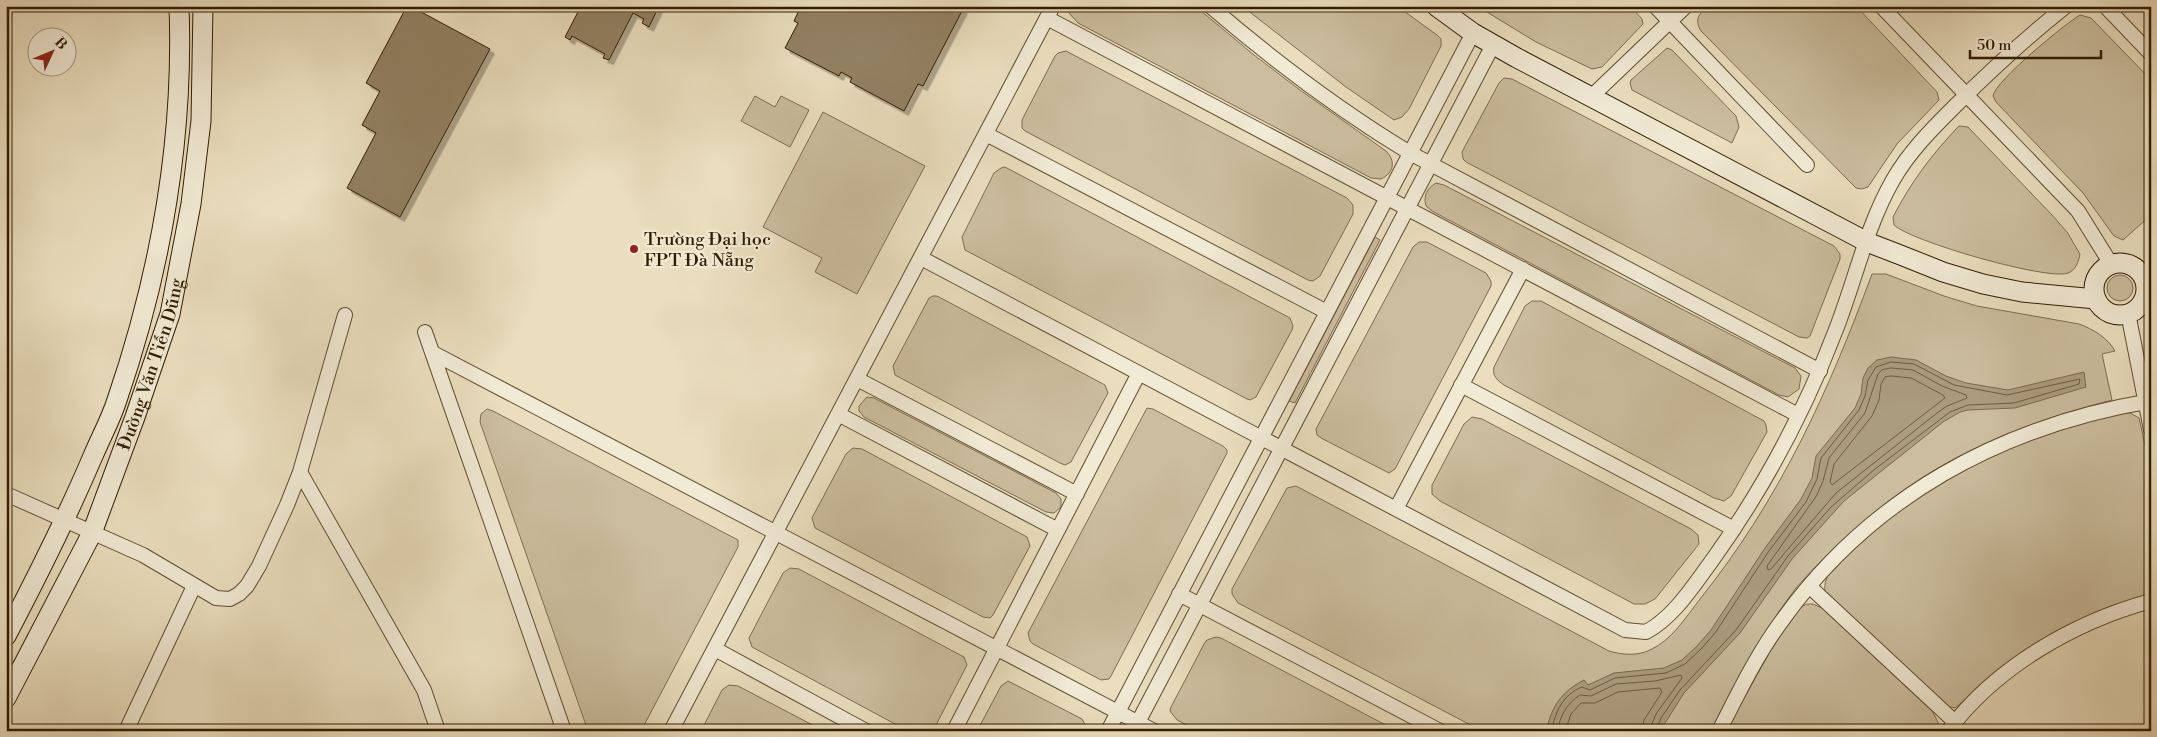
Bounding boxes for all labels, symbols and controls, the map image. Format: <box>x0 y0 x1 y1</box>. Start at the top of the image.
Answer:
north arrow <box>28 28 78 78</box>
scale bar <box>1970 28 2101 60</box>
text: B <box>51 34 71 54</box>
text: 50 m <box>1977 36 2011 55</box>
place label: Trường Đại học FPT Đà Nẵng <box>644 228 771 272</box>
marker: Trường Đại học FPT Đà Nẵng <box>628 243 640 255</box>
street label: Đường Văn Tiến Dũng <box>112 276 188 453</box>

